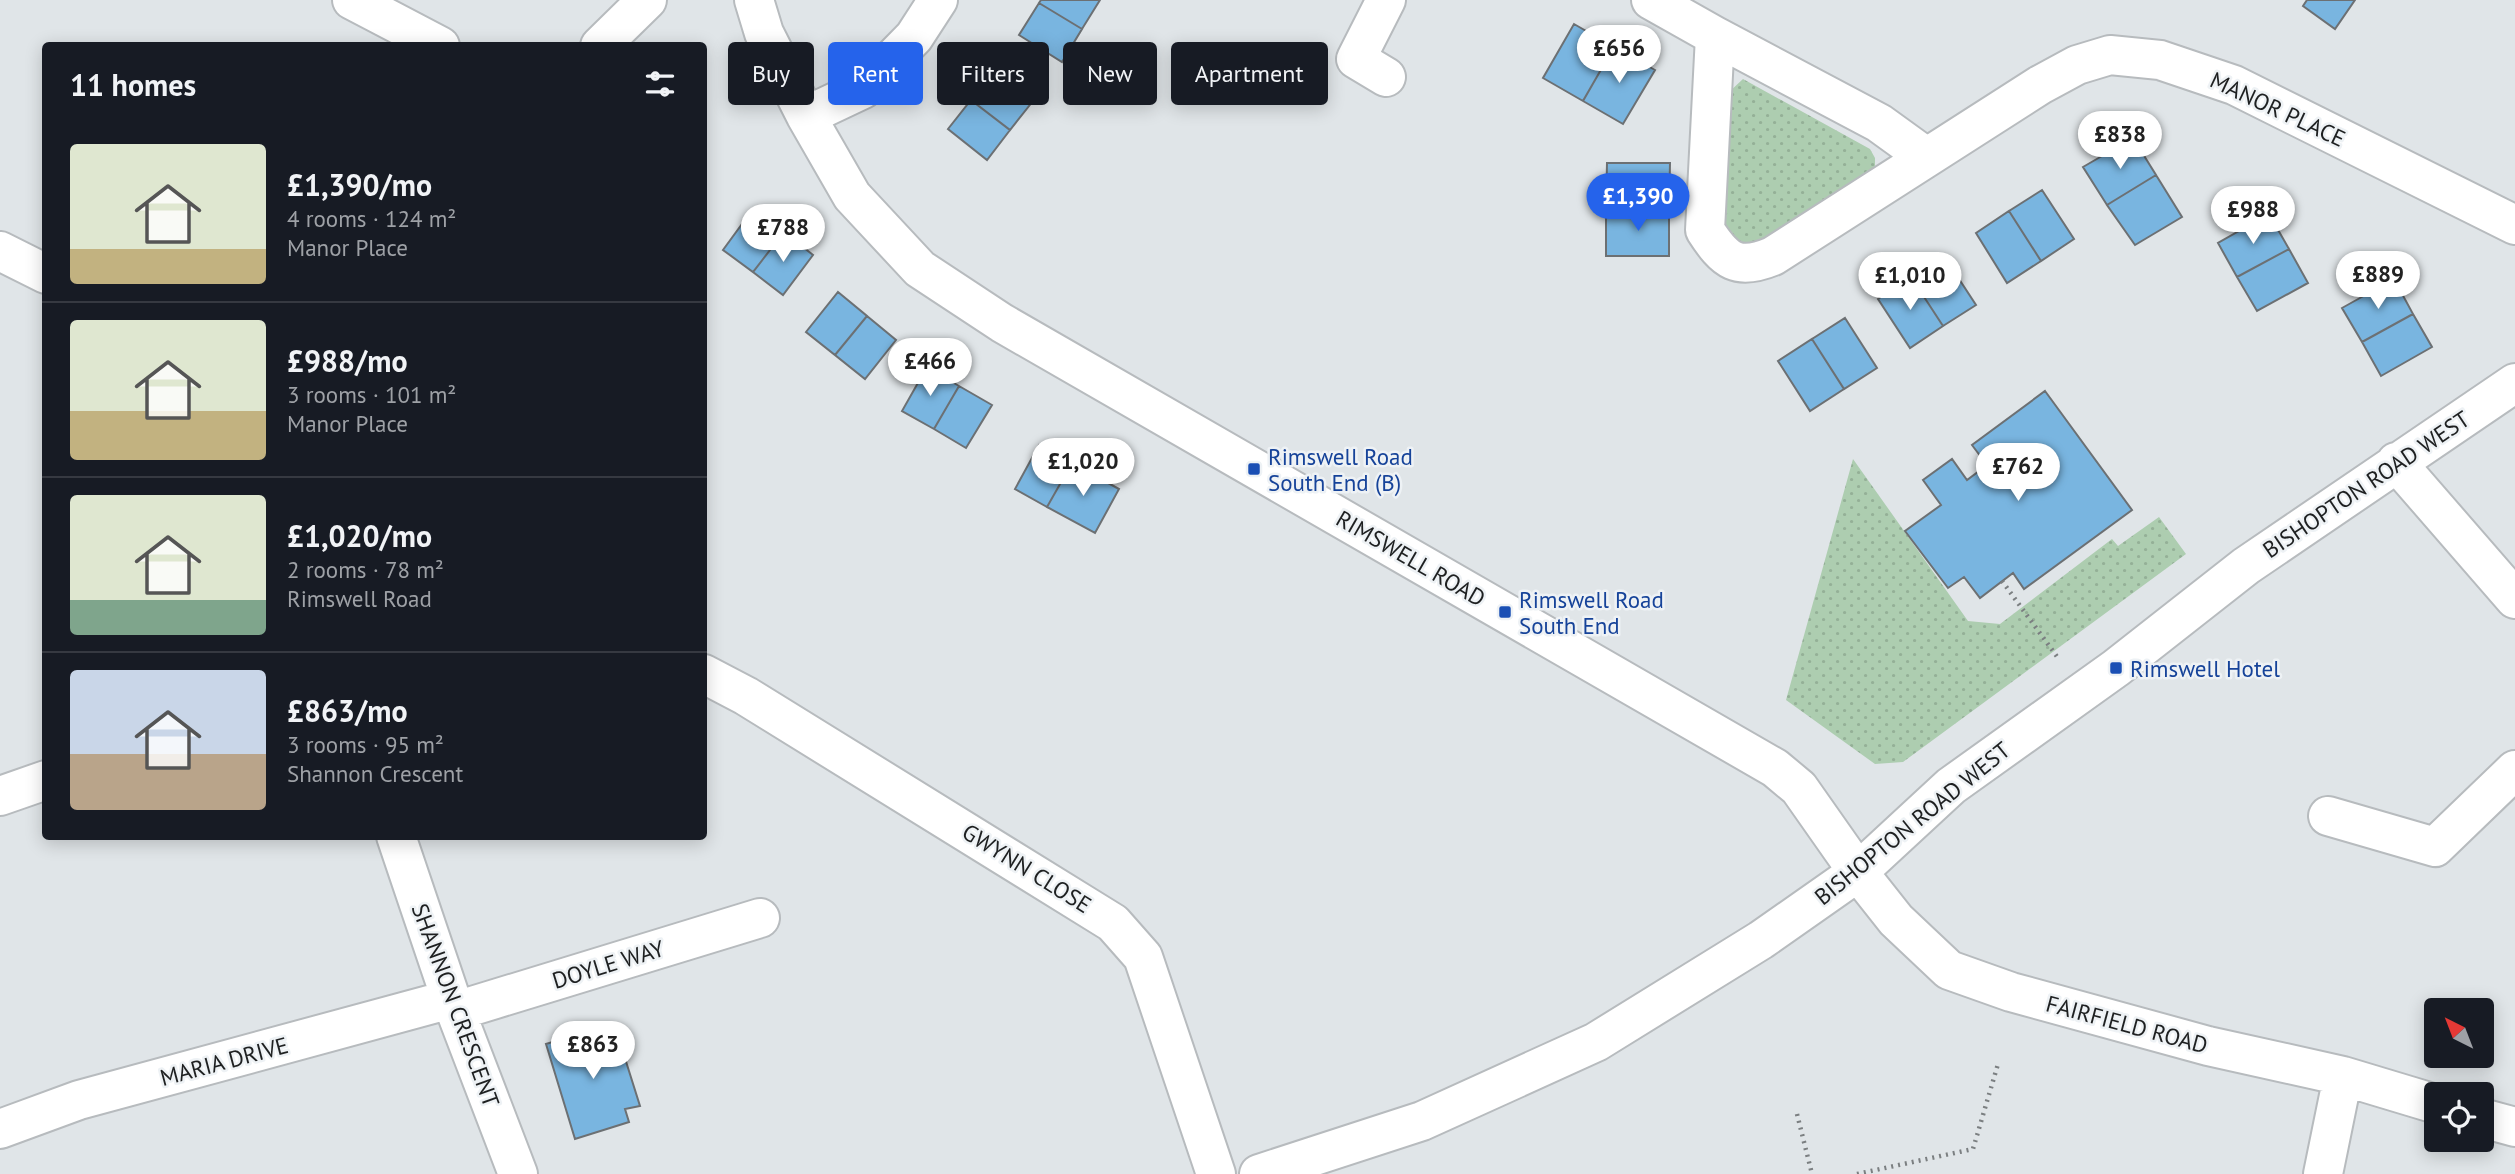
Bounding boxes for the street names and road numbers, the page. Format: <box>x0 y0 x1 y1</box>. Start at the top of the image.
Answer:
street label: MANOR PLACE <box>2206 65 2350 153</box>
street label: BISHOPTON ROAD WEST <box>2257 404 2475 564</box>
street label: RIMSWELL ROAD <box>1331 504 1491 612</box>
street label: BISHOPTON ROAD WEST <box>1808 735 2016 911</box>
street label: GWYNN CLOSE <box>957 817 1097 919</box>
street label: SHANNON CRESCENT <box>406 899 506 1111</box>
street label: DOYLE WAY <box>548 933 668 995</box>
street label: FAIRFIELD ROAD <box>2043 989 2211 1059</box>
street label: MARIA DRIVE <box>157 1030 291 1092</box>

